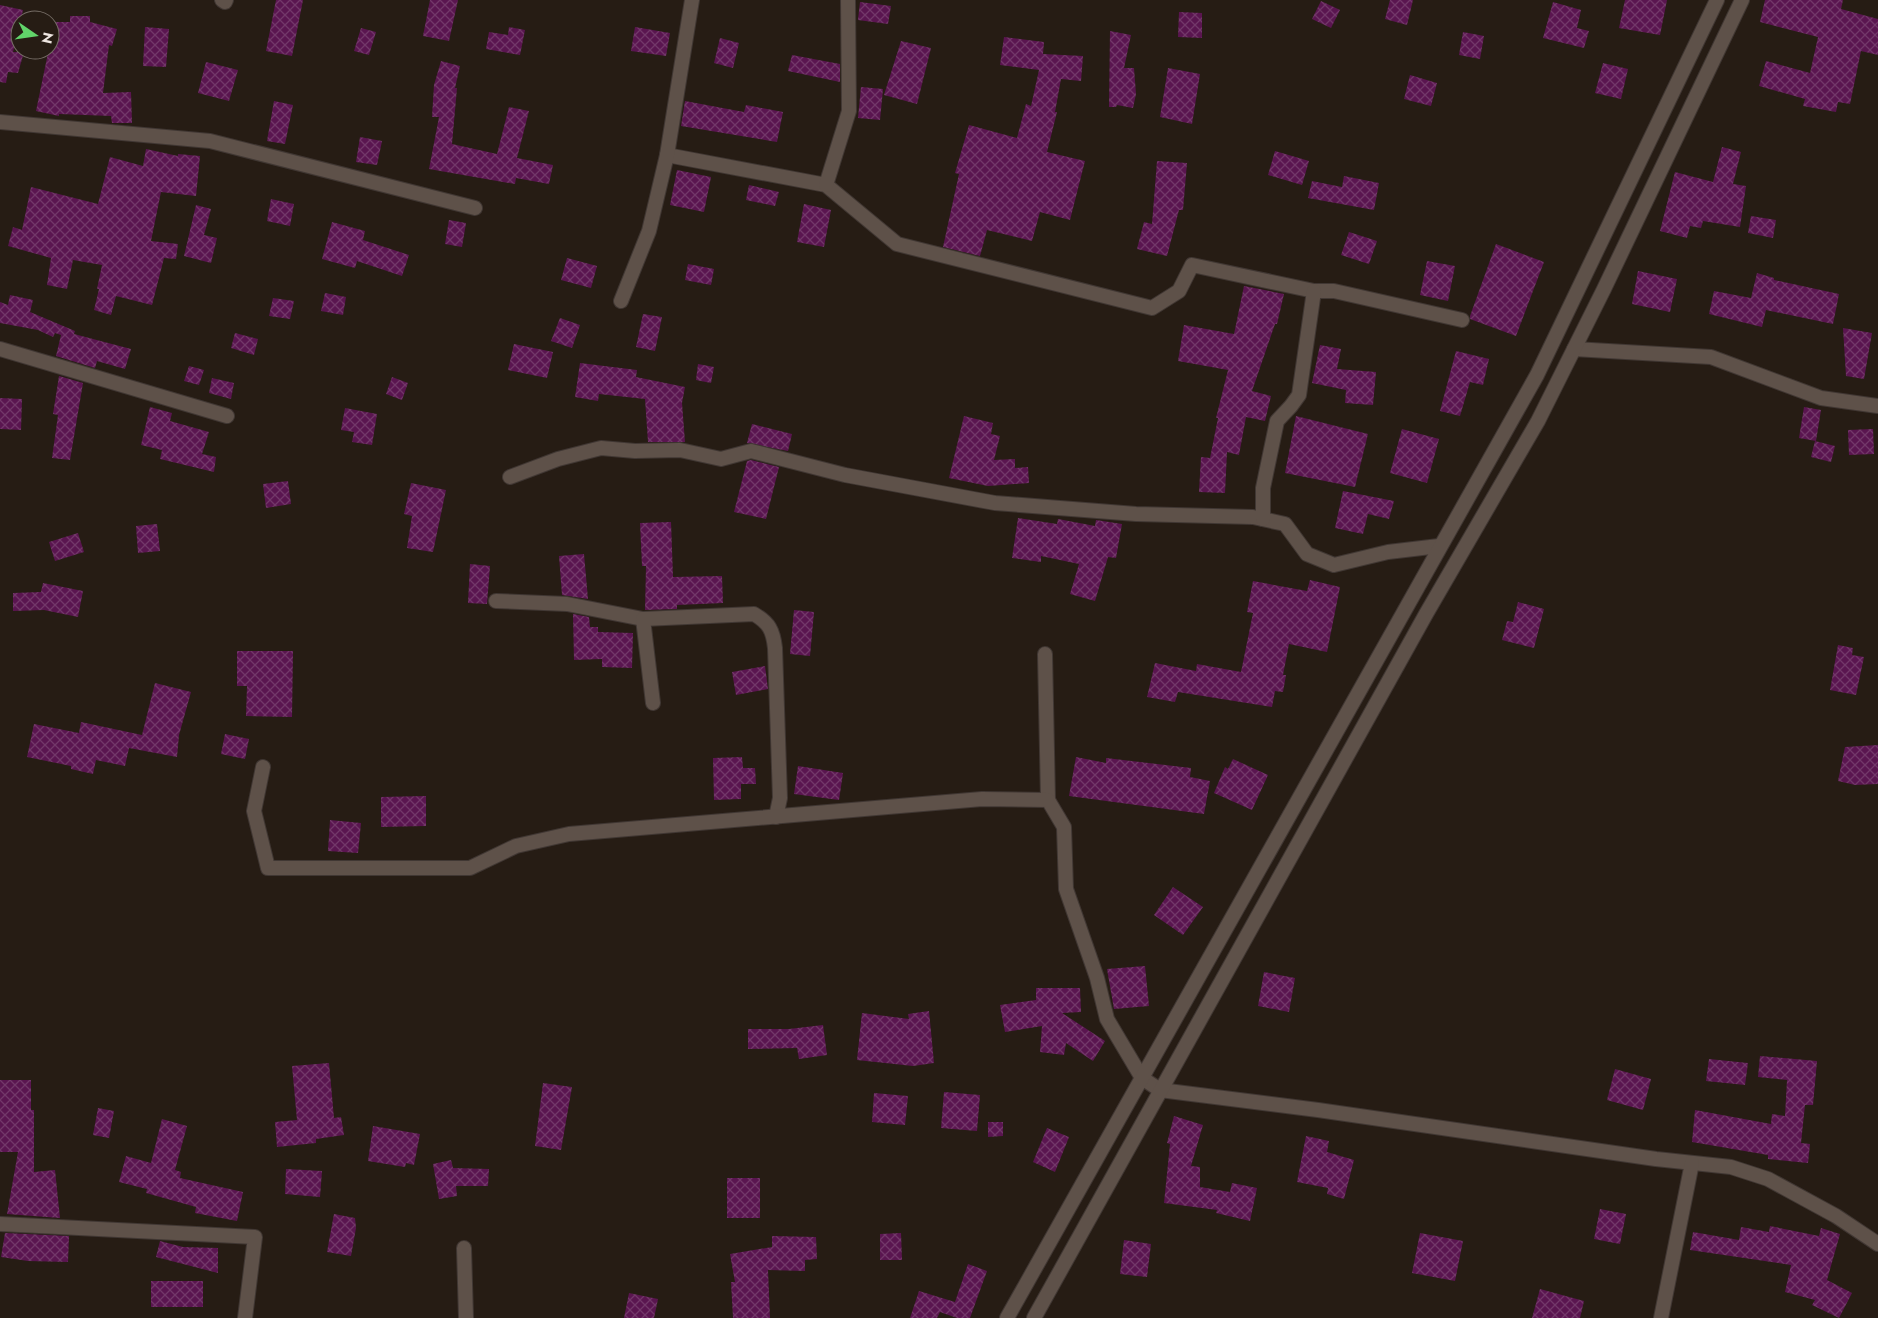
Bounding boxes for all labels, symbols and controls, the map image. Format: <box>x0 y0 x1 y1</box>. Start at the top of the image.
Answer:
north arrow <box>10 10 60 60</box>
text: N <box>37 30 59 46</box>

